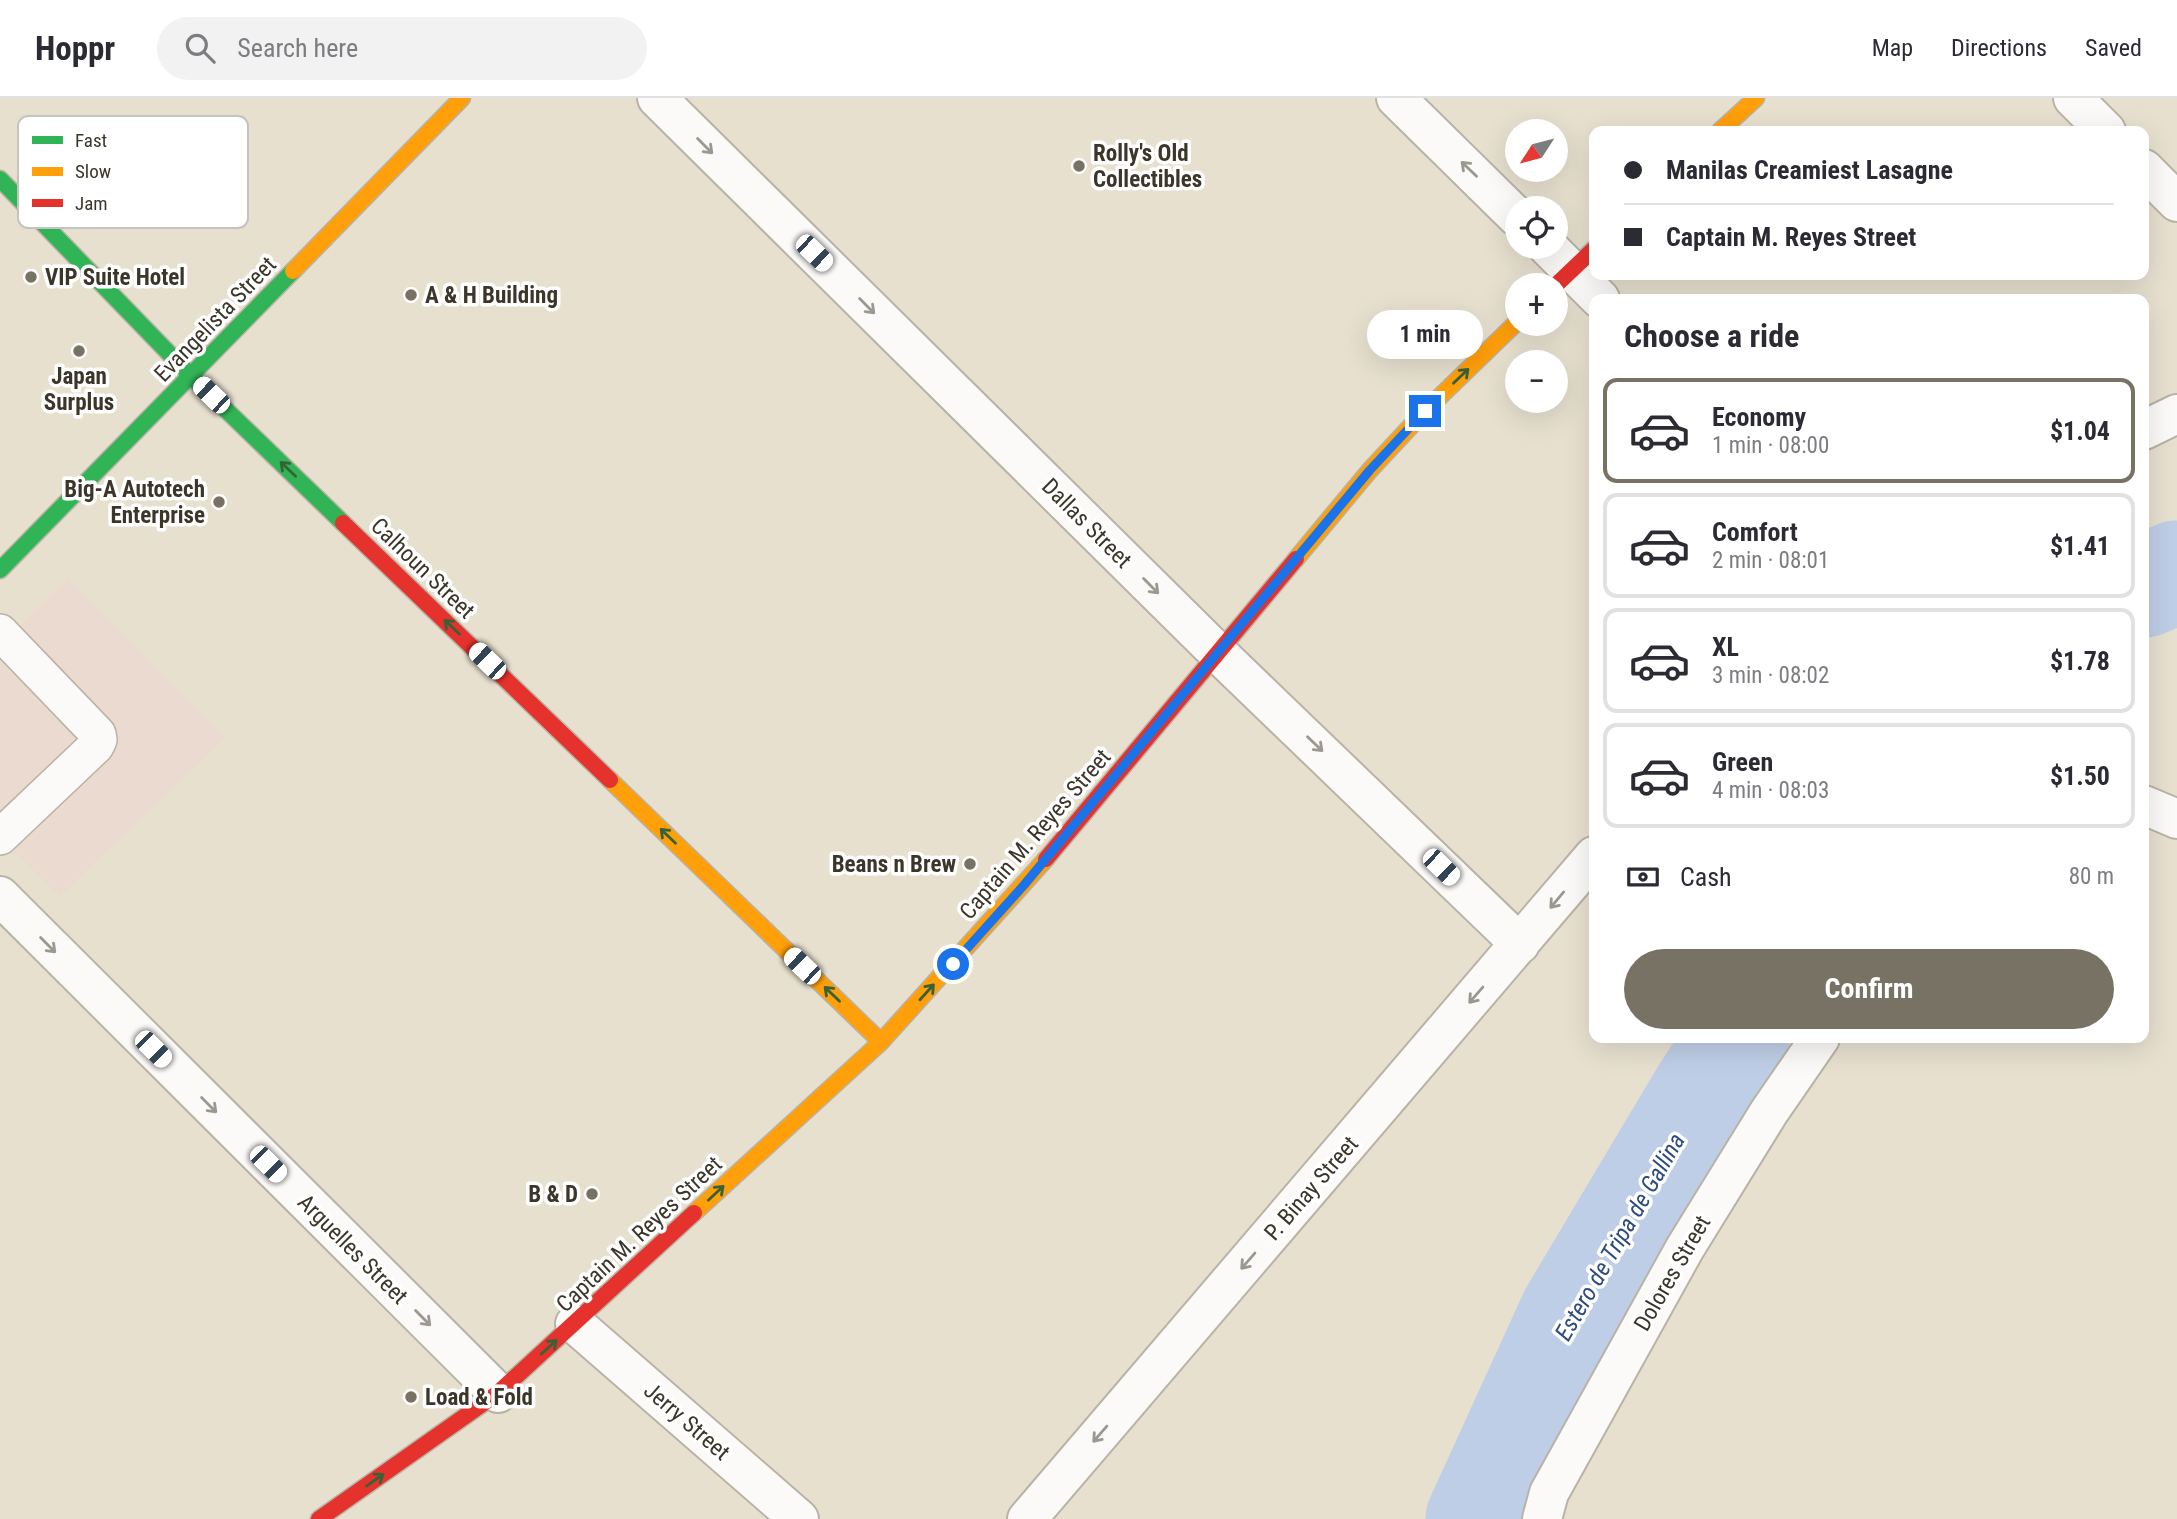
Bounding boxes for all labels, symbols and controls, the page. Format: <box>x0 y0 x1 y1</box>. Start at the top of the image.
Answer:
search box <box>157 17 647 80</box>
text: Hoppr <box>35 29 115 68</box>
icon: search <box>181 29 219 67</box>
text: Search here <box>237 33 358 63</box>
text: Map <box>1872 34 1913 62</box>
text: Directions <box>1951 34 2047 62</box>
text: Saved <box>2085 34 2142 62</box>
legend <box>18 116 248 228</box>
north arrow <box>1505 119 1568 182</box>
map controls <box>1505 119 1568 413</box>
text: Fast <box>75 129 107 152</box>
one-way arrow <box>697 137 714 154</box>
place label: Rolly's Old Collectibles <box>1093 140 1202 193</box>
text: Manilas Creamiest Lasagne <box>1666 155 1953 185</box>
marker: Rolly's Old Collectibles <box>1071 158 1087 174</box>
text: Slow <box>75 160 111 183</box>
one-way arrow <box>1460 160 1477 177</box>
text: Jam <box>75 192 108 215</box>
button: locate <box>1505 196 1568 259</box>
text: Captain M. Reyes Street <box>1666 222 1916 252</box>
car <box>792 231 837 275</box>
street label: Evangelista Street <box>149 251 282 387</box>
place label: VIP Suite Hotel <box>45 264 185 291</box>
marker: VIP Suite Hotel <box>23 269 39 285</box>
button: + <box>1505 273 1568 336</box>
place label: A & H Building <box>425 282 558 309</box>
marker: A & H Building <box>403 287 419 303</box>
one-way arrow <box>858 297 875 314</box>
callout: 1 min <box>1367 310 1483 358</box>
text: Choose a ride <box>1624 317 1799 355</box>
text: 1 min <box>1399 321 1451 348</box>
marker: Japan Surplus <box>71 343 87 359</box>
button: − <box>1505 350 1568 413</box>
place label: Japan Surplus <box>44 363 114 416</box>
one-way arrow <box>1453 367 1470 384</box>
car <box>189 373 234 417</box>
route end <box>1409 395 1441 427</box>
icon: car <box>1628 399 1691 462</box>
text: Economy <box>1712 402 1806 432</box>
text: $1.04 <box>2050 416 2110 446</box>
text: 1 min · 08:00 <box>1712 432 1829 459</box>
one-way arrow <box>280 461 297 478</box>
street label: Dallas Street <box>1036 473 1137 574</box>
place label: Big-A Autotech Enterprise <box>64 476 205 529</box>
marker: Big-A Autotech Enterprise <box>211 494 227 510</box>
street label: Calhoun Street <box>365 512 480 624</box>
icon: car <box>1628 514 1691 577</box>
text: Comfort <box>1712 517 1798 547</box>
text: $1.41 <box>2050 531 2110 561</box>
text: 2 min · 08:01 <box>1712 547 1829 574</box>
one-way arrow <box>1142 578 1159 595</box>
one-way arrow <box>444 619 461 636</box>
icon: car <box>1628 629 1691 692</box>
text: XL <box>1712 632 1739 662</box>
car <box>465 639 510 683</box>
text: $1.78 <box>2050 646 2110 676</box>
text: 3 min · 08:02 <box>1712 662 1829 689</box>
one-way arrow <box>1306 736 1323 753</box>
street label: Captain M. Reyes Street <box>954 744 1117 925</box>
icon: car <box>1628 744 1691 807</box>
text: Green <box>1712 747 1773 777</box>
text: $1.50 <box>2050 761 2110 791</box>
text: 4 min · 08:03 <box>1712 777 1829 804</box>
one-way arrow <box>660 828 677 845</box>
car <box>1419 845 1464 889</box>
place label: Beans n Brew <box>832 851 956 878</box>
marker: Beans n Brew <box>962 856 978 872</box>
icon: cash <box>1624 858 1662 896</box>
text: Cash <box>1680 862 1732 892</box>
text: 80 m <box>2069 863 2114 890</box>
one-way arrow <box>1550 891 1566 909</box>
one-way arrow <box>40 936 57 953</box>
car <box>780 944 825 988</box>
route start <box>937 948 969 980</box>
button: Confirm <box>1624 949 2114 1029</box>
one-way arrow <box>919 983 935 1001</box>
one-way arrow <box>824 986 841 1003</box>
one-way arrow <box>1468 986 1484 1004</box>
car <box>131 1027 176 1071</box>
one-way arrow <box>201 1097 218 1114</box>
water label: Estero de Tripa de Gallina <box>1549 1128 1691 1346</box>
street label: P. Binay Street <box>1259 1131 1364 1246</box>
car <box>246 1142 291 1186</box>
street label: Captain M. Reyes Street <box>551 1151 728 1318</box>
place label: B & D <box>528 1181 578 1208</box>
one-way arrow <box>707 1185 724 1202</box>
marker: B & D <box>584 1186 600 1202</box>
street label: Arguelles Street <box>292 1189 413 1310</box>
street label: Dolores Street <box>1629 1211 1716 1336</box>
one-way arrow <box>1240 1252 1256 1270</box>
one-way arrow <box>414 1309 431 1326</box>
one-way arrow <box>540 1339 557 1356</box>
street label: Jerry Street <box>638 1377 735 1466</box>
place label: Load & Fold <box>425 1384 533 1411</box>
marker: Load & Fold <box>403 1389 419 1405</box>
one-way arrow <box>1092 1424 1108 1442</box>
one-way arrow <box>365 1473 384 1487</box>

